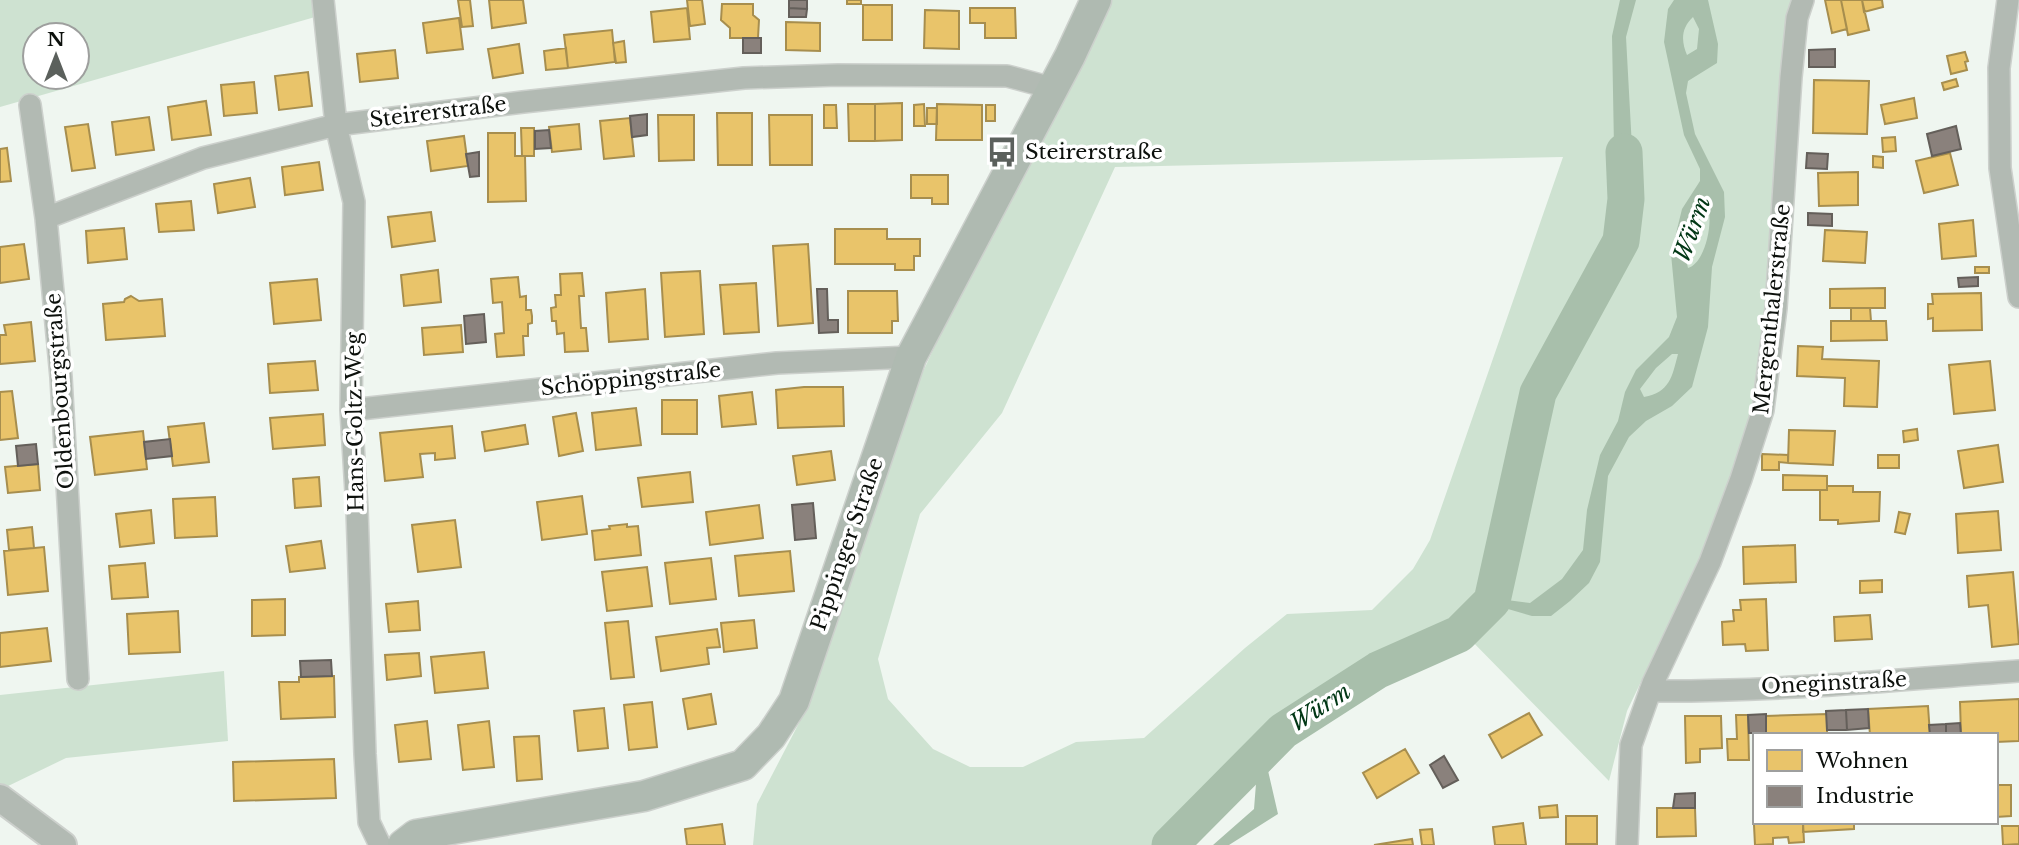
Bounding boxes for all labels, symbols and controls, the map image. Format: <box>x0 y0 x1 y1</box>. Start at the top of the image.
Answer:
north arrow <box>21 21 91 91</box>
text: N <box>47 28 65 51</box>
street label: Steirerstraße <box>368 91 508 133</box>
bus stop icon: Steirerstraße <box>985 135 1019 169</box>
place label: Steirerstraße <box>1025 139 1163 165</box>
water label: Würm <box>1667 193 1717 265</box>
street label: Mergenthalerstraße <box>1748 202 1796 416</box>
street label: Oldenbourgstraße <box>40 292 80 490</box>
street label: Hans-Goltz-Weg <box>340 331 370 512</box>
street label: Schöppingstraße <box>540 357 722 401</box>
street label: Pippinger Straße <box>805 454 889 634</box>
street label: Oneginstraße <box>1760 666 1908 700</box>
water label: Würm <box>1284 677 1356 737</box>
legend <box>1753 733 1998 824</box>
text: Wohnen <box>1815 748 1908 774</box>
text: Industrie <box>1816 783 1914 809</box>

